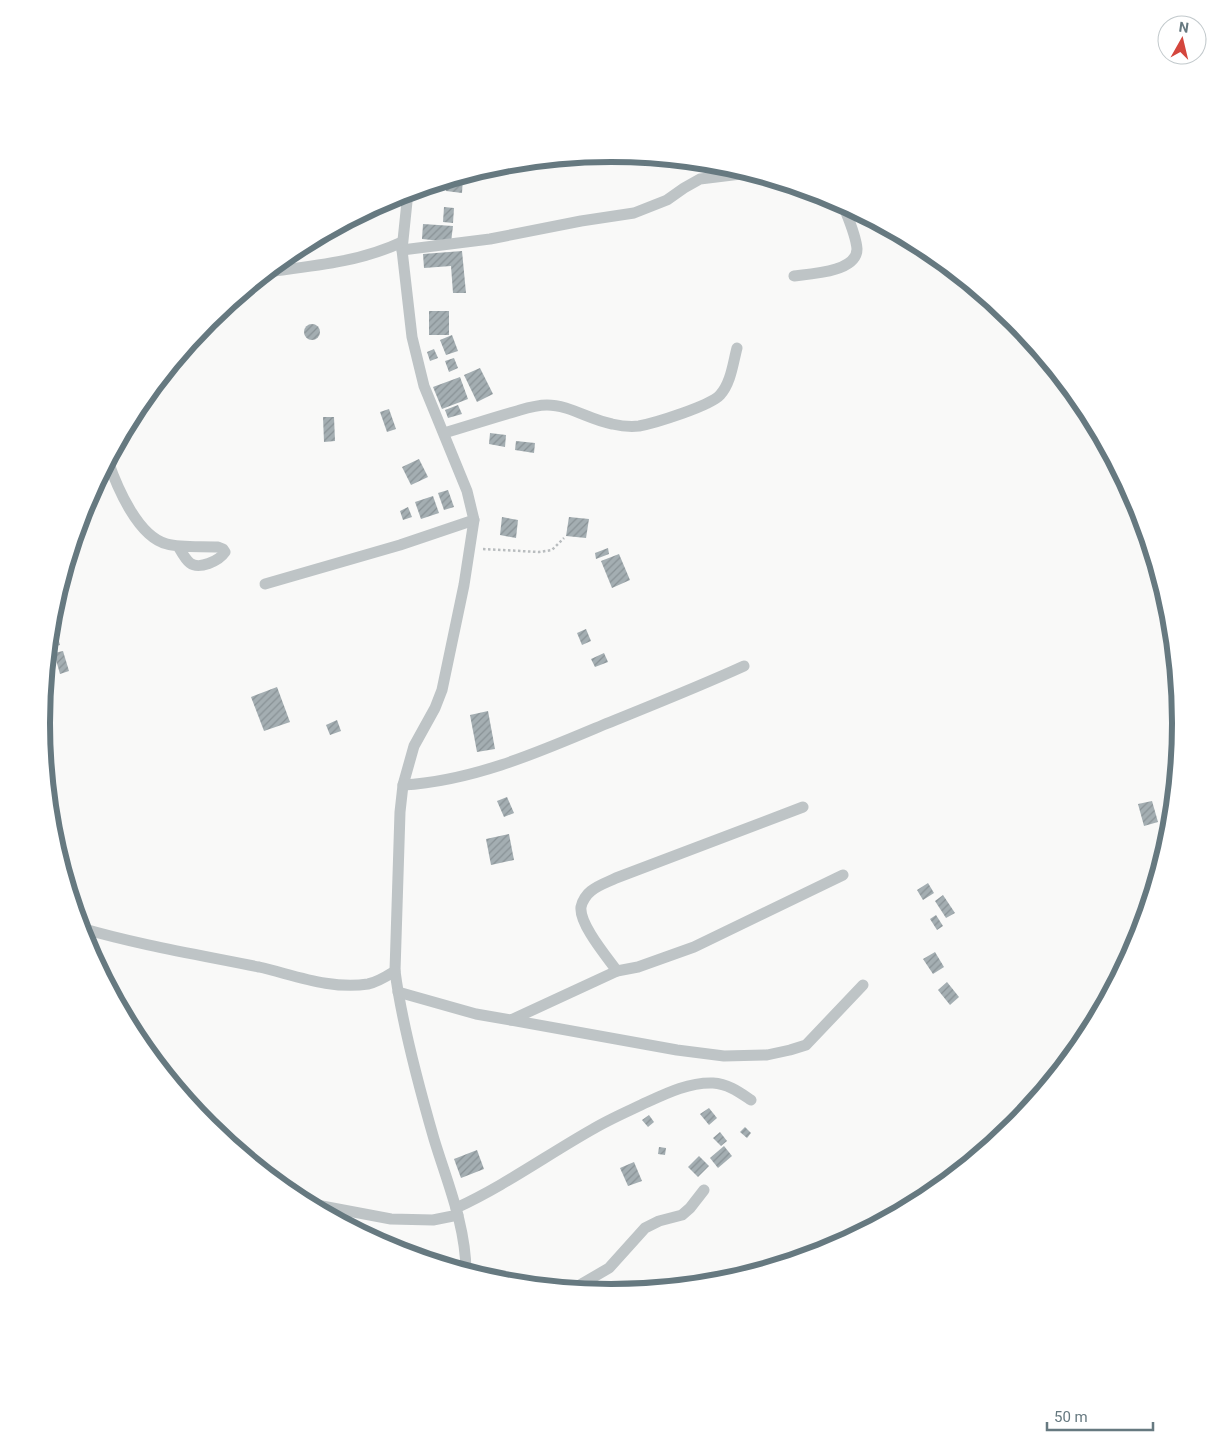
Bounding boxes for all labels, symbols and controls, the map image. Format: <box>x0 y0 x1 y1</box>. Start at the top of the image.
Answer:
north arrow <box>1157 15 1207 65</box>
text: N <box>1178 19 1190 36</box>
scale bar <box>1047 1400 1153 1432</box>
text: 50 m <box>1054 1408 1088 1426</box>

